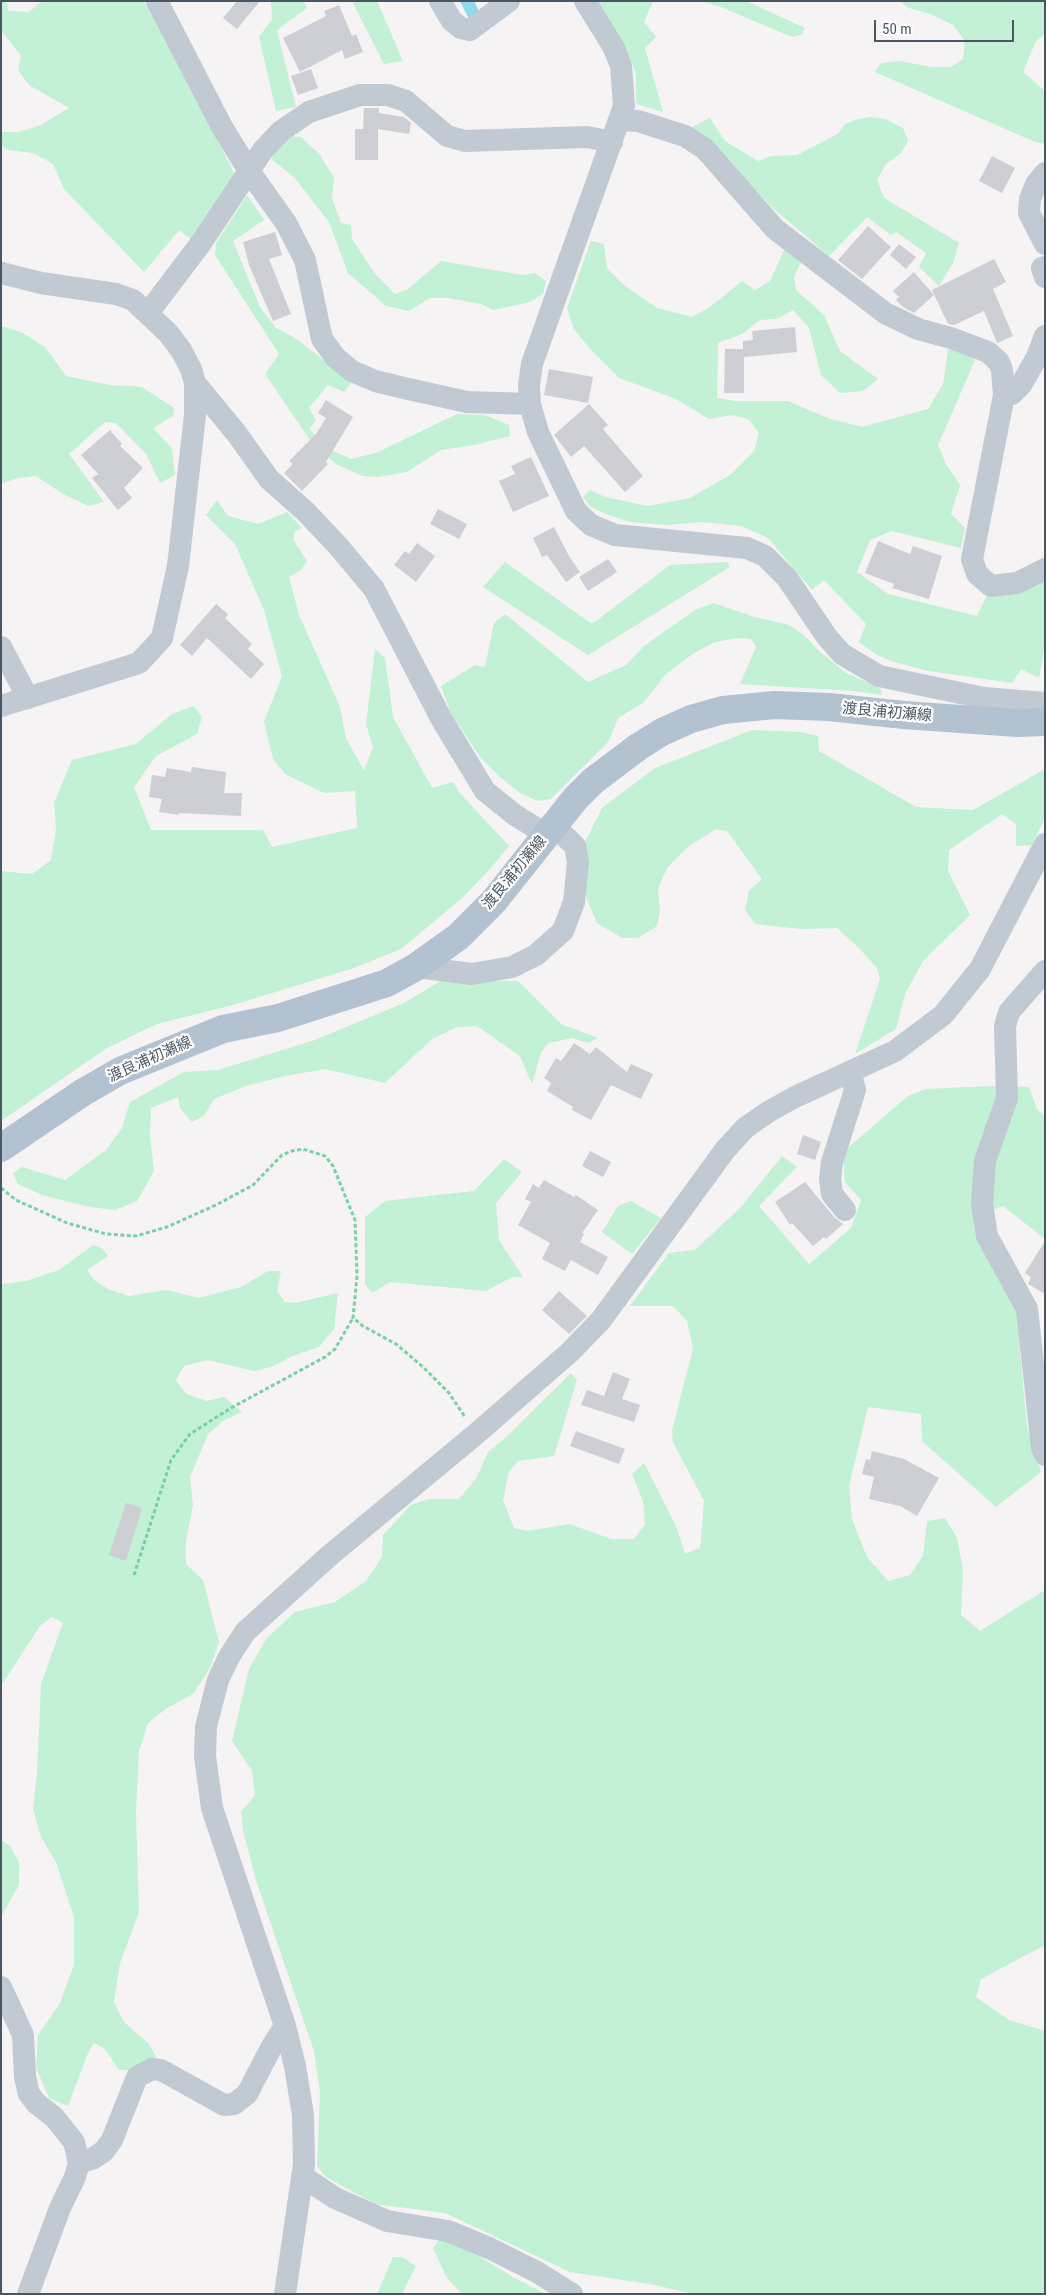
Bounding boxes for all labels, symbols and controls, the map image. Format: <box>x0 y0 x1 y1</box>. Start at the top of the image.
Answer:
scale bar <box>876 10 1016 42</box>
text: 50 m <box>882 20 912 38</box>
street label: 渡良浦初瀬線 <box>841 700 933 726</box>
street label: 渡良浦初瀬線 <box>479 833 551 913</box>
street label: 渡良浦初瀬線 <box>105 1033 195 1087</box>

